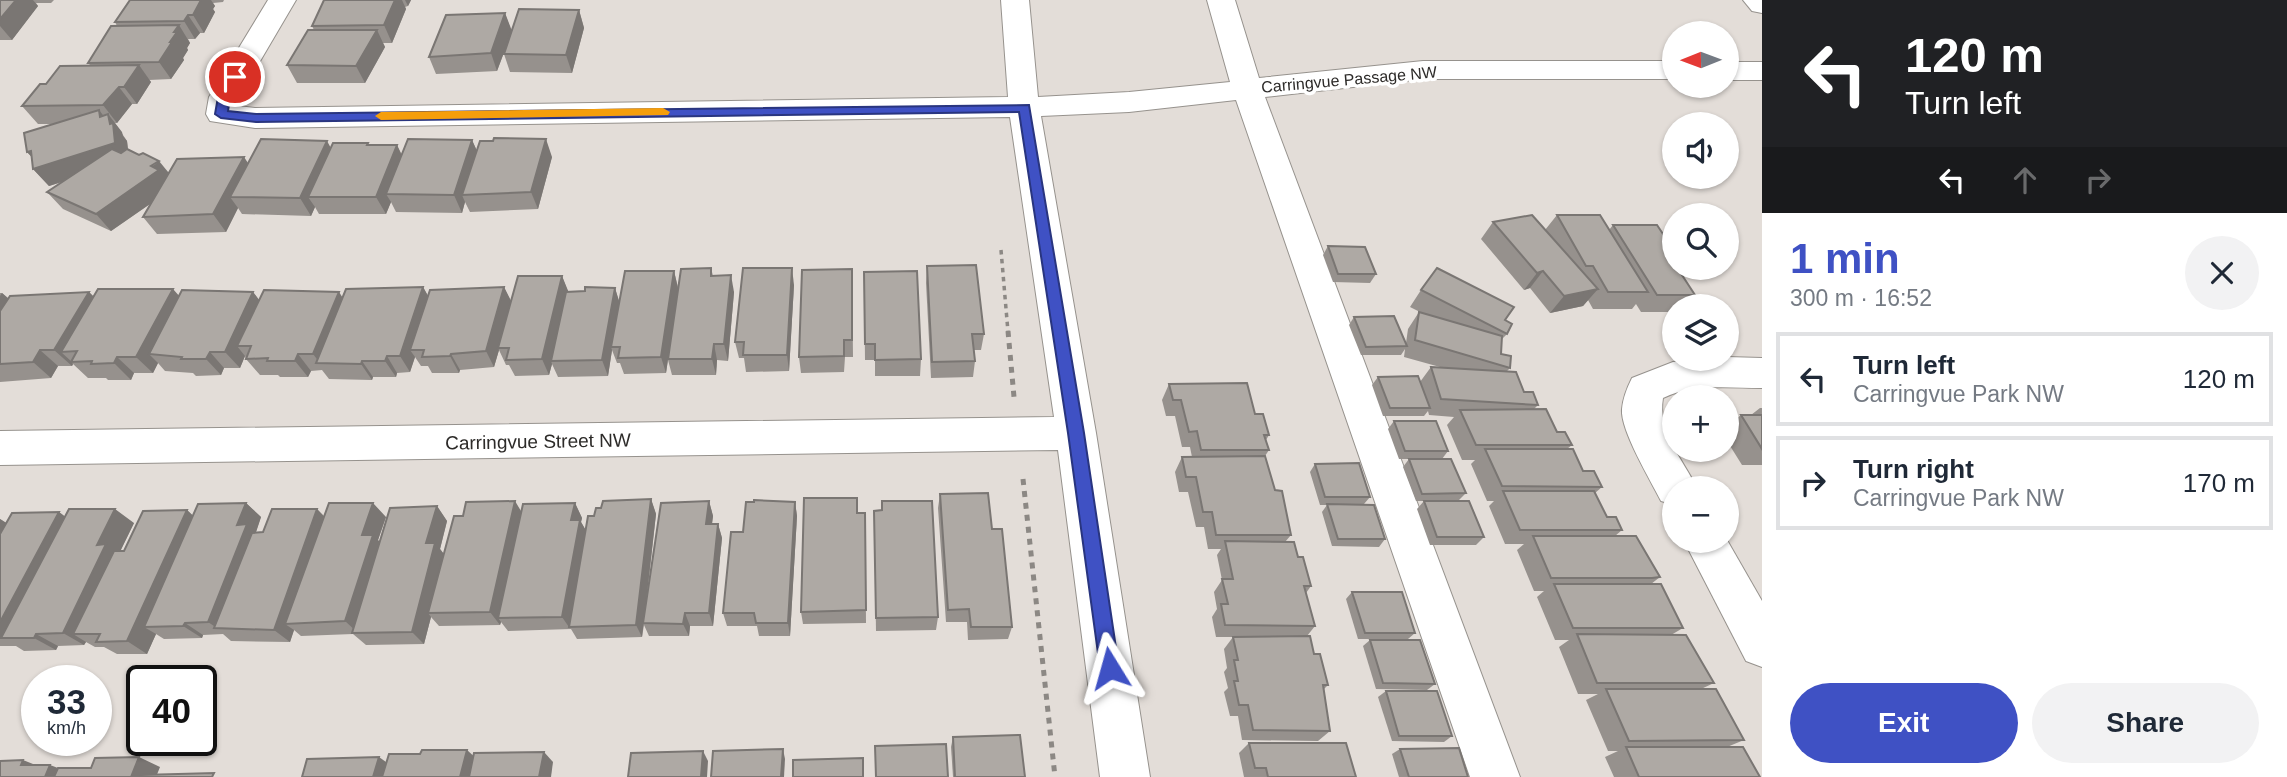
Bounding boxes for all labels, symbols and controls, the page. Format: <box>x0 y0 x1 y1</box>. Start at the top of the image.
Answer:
north arrow <box>1662 21 1740 98</box>
map controls <box>1662 21 1739 553</box>
icon: left <box>1790 28 1881 119</box>
text: 120 m <box>1905 28 2044 82</box>
pin <box>205 47 265 107</box>
icon: arrive <box>216 58 254 96</box>
street label: Carringvue Passage NW <box>1261 63 1438 96</box>
text: Turn left <box>1905 85 2021 121</box>
button: sound <box>1662 112 1739 189</box>
icon: left <box>1933 161 1971 199</box>
icon: ahead <box>2006 161 2044 199</box>
icon: right <box>2079 161 2117 199</box>
button: search <box>1662 203 1739 280</box>
text: 1 min <box>1790 235 1900 282</box>
button: close <box>2185 236 2259 310</box>
text: 300 m · 16:52 <box>1790 285 1932 311</box>
button: layers <box>1662 294 1739 371</box>
text: Turn left <box>1853 350 1955 380</box>
icon: left <box>1794 360 1832 398</box>
text: 120 m <box>2183 364 2255 394</box>
text: Carringvue Park NW <box>1853 381 2064 407</box>
button: + <box>1662 385 1739 462</box>
street label: Carringvue Street NW <box>445 429 631 454</box>
text: Turn right <box>1853 454 1974 484</box>
icon: right <box>1794 464 1832 502</box>
text: 170 m <box>2183 468 2255 498</box>
button: − <box>1662 476 1739 553</box>
text: Carringvue Park NW <box>1853 485 2064 511</box>
position arrow <box>1073 631 1147 705</box>
speed limit sign: 40 <box>126 665 217 756</box>
text: 33 <box>47 682 86 721</box>
button: Exit <box>1790 683 2018 763</box>
button: Share <box>2032 683 2259 763</box>
text: km/h <box>47 718 86 738</box>

